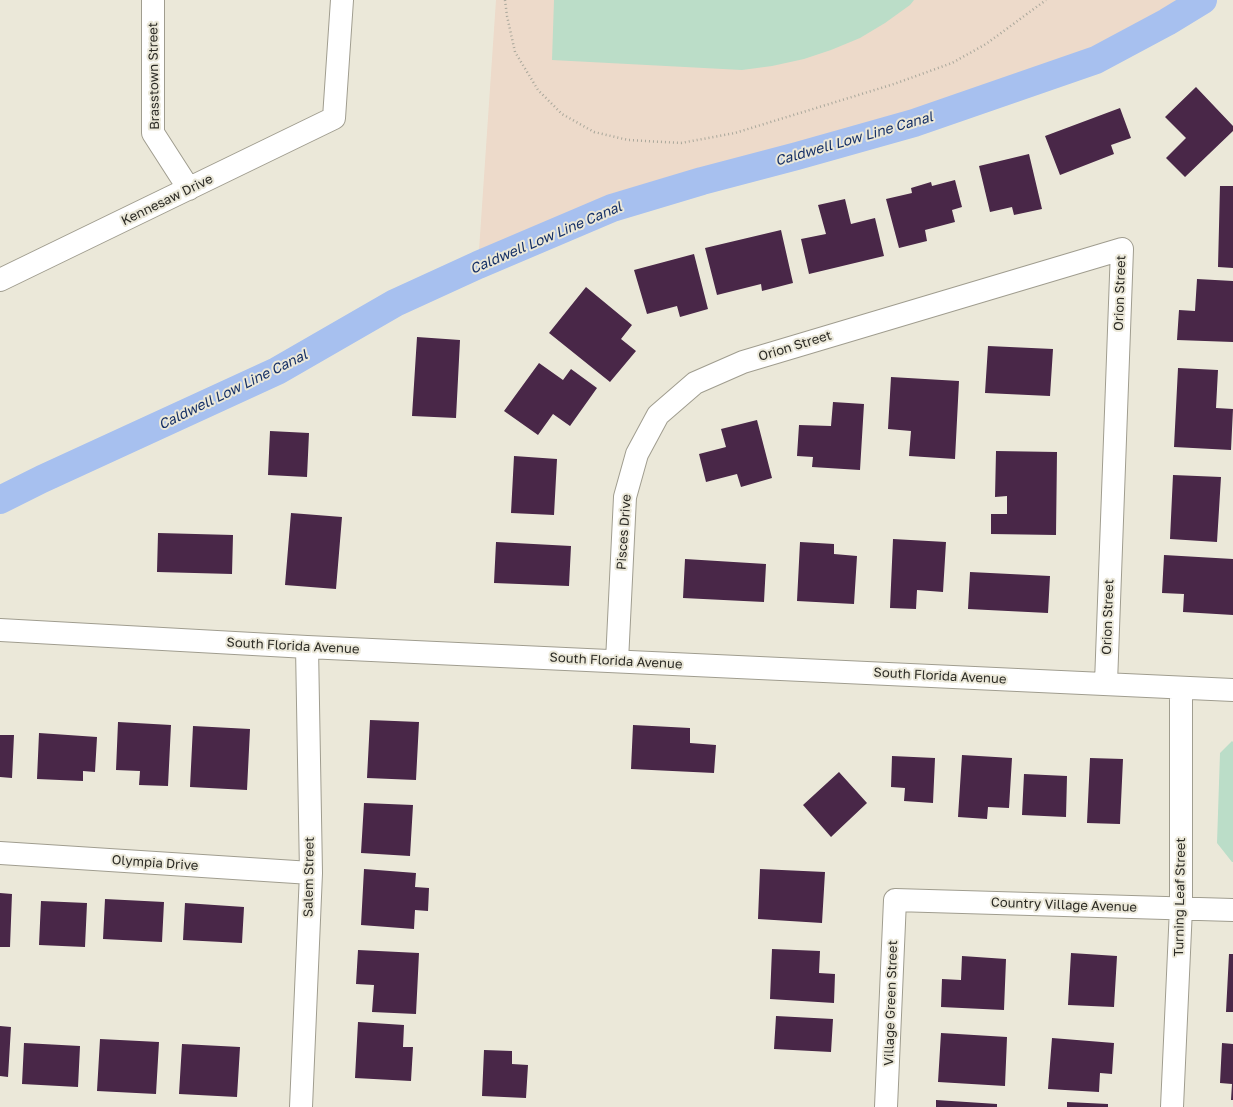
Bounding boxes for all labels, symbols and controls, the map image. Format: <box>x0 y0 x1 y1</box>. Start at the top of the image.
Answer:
street label: Brasstown Street <box>145 22 163 130</box>
water label: Caldwell Low Line Canal <box>773 108 935 170</box>
street label: Kennesaw Drive <box>119 171 215 229</box>
water label: Caldwell Low Line Canal <box>467 198 625 278</box>
street label: Orion Street <box>1111 255 1129 331</box>
street label: Orion Street <box>757 327 833 365</box>
water label: Caldwell Low Line Canal <box>156 347 310 433</box>
street label: Pisces Drive <box>614 494 634 570</box>
street label: Orion Street <box>1099 579 1117 655</box>
street label: South Florida Avenue <box>226 635 360 657</box>
street label: South Florida Avenue <box>549 650 683 672</box>
street label: South Florida Avenue <box>873 665 1007 687</box>
street label: Salem Street <box>300 837 318 917</box>
street label: Turning Leaf Street <box>1171 837 1189 957</box>
street label: Olympia Drive <box>111 852 199 874</box>
street label: Country Village Avenue <box>991 895 1137 915</box>
street label: Village Green Street <box>881 940 901 1066</box>

